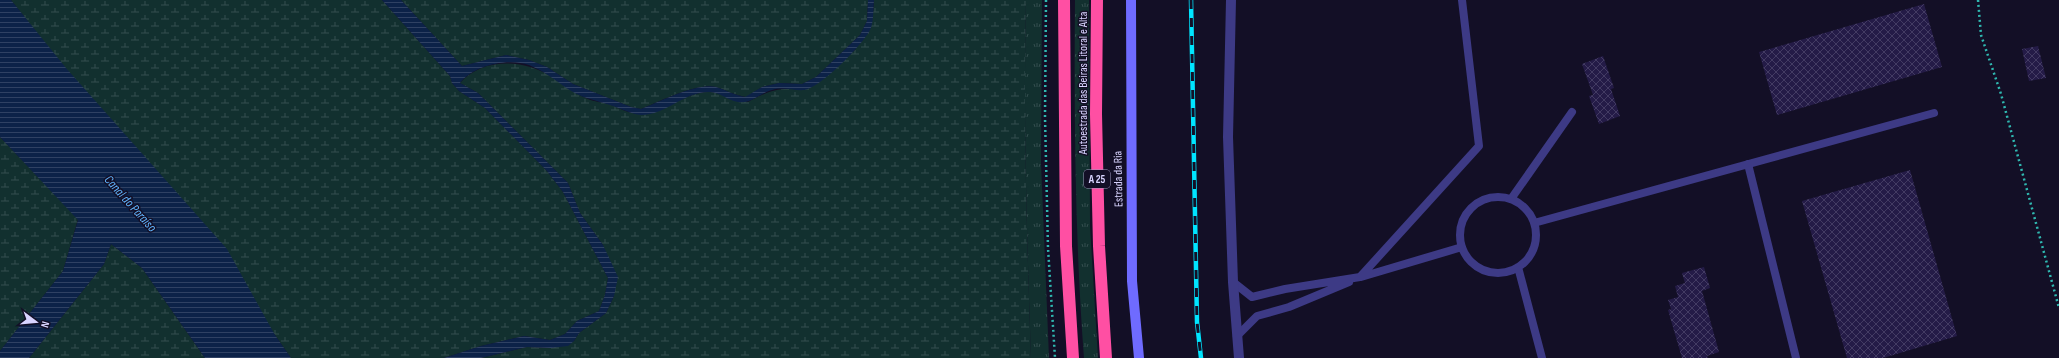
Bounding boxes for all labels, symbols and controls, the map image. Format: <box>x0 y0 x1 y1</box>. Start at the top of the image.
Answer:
street label: Autoestrada das Beiras Litoral e Alta <box>1076 11 1091 155</box>
street label: Estrada da Ria <box>1111 150 1126 207</box>
road number: A 25 <box>1084 170 1110 188</box>
water label: Canal do Paraíso <box>101 172 160 236</box>
north arrow <box>16 302 56 342</box>
text: N <box>38 320 52 329</box>

